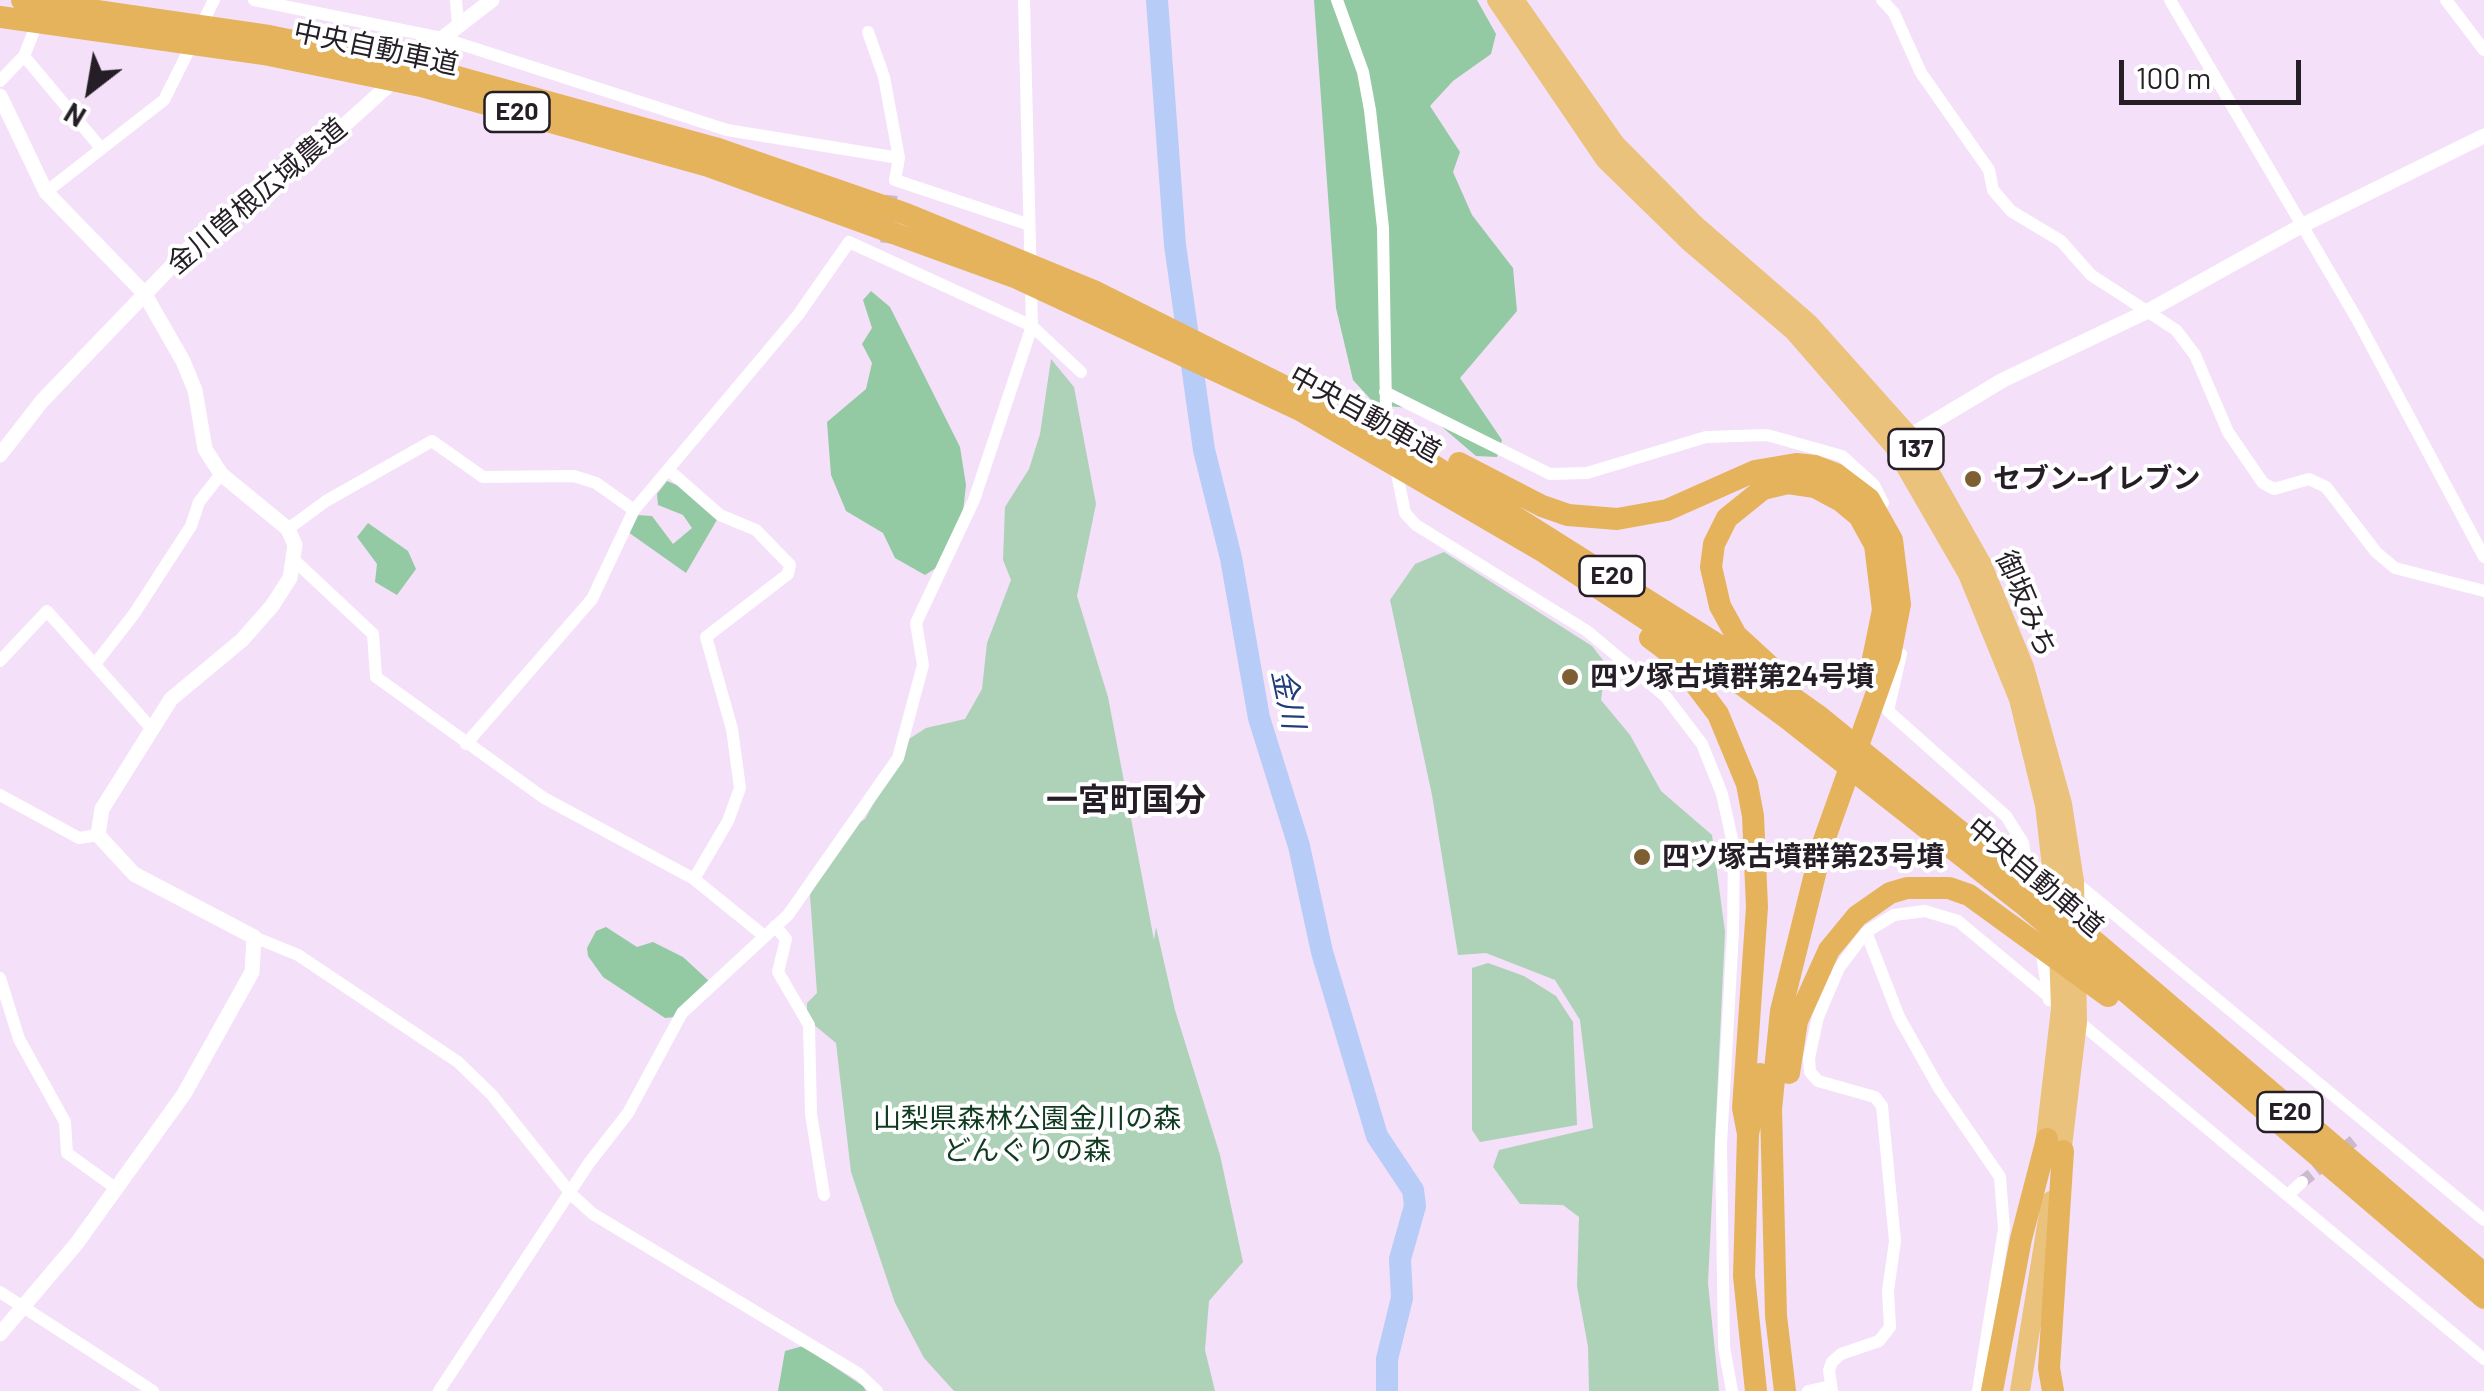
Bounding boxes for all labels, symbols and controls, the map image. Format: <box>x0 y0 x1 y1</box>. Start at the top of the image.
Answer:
street label: 中央自動車道 <box>290 14 462 82</box>
north arrow <box>40 40 140 140</box>
scale bar <box>2124 40 2306 102</box>
text: 100 m <box>2136 59 2211 95</box>
road number: E20 <box>484 92 550 132</box>
text: N <box>58 96 91 135</box>
street label: 金川曽根広域農道 <box>160 111 354 281</box>
street label: 中央自動車道 <box>1283 359 1447 469</box>
road number: 137 <box>1888 429 1944 469</box>
place label: セブン-イレブン <box>1993 462 2200 496</box>
marker: セブン-イレブン <box>1962 468 1984 490</box>
street label: 御坂みち <box>1989 546 2063 662</box>
road number: E20 <box>1580 556 1644 596</box>
place label: 四ツ塚古墳群第24号墳 <box>1590 660 1875 694</box>
water label: 金川 <box>1264 666 1312 732</box>
marker: 四ツ塚古墳群第24号墳 <box>1559 666 1581 688</box>
district label: 一宮町国分 <box>1046 781 1206 819</box>
street label: 中央自動車道 <box>1960 810 2110 944</box>
place label: 四ツ塚古墳群第23号墳 <box>1662 840 1944 874</box>
marker: 四ツ塚古墳群第23号墳 <box>1631 846 1653 868</box>
road number: E20 <box>2258 1092 2322 1132</box>
park label: 山梨県森林公園金川の森 どんぐりの森 <box>873 1102 1181 1168</box>

